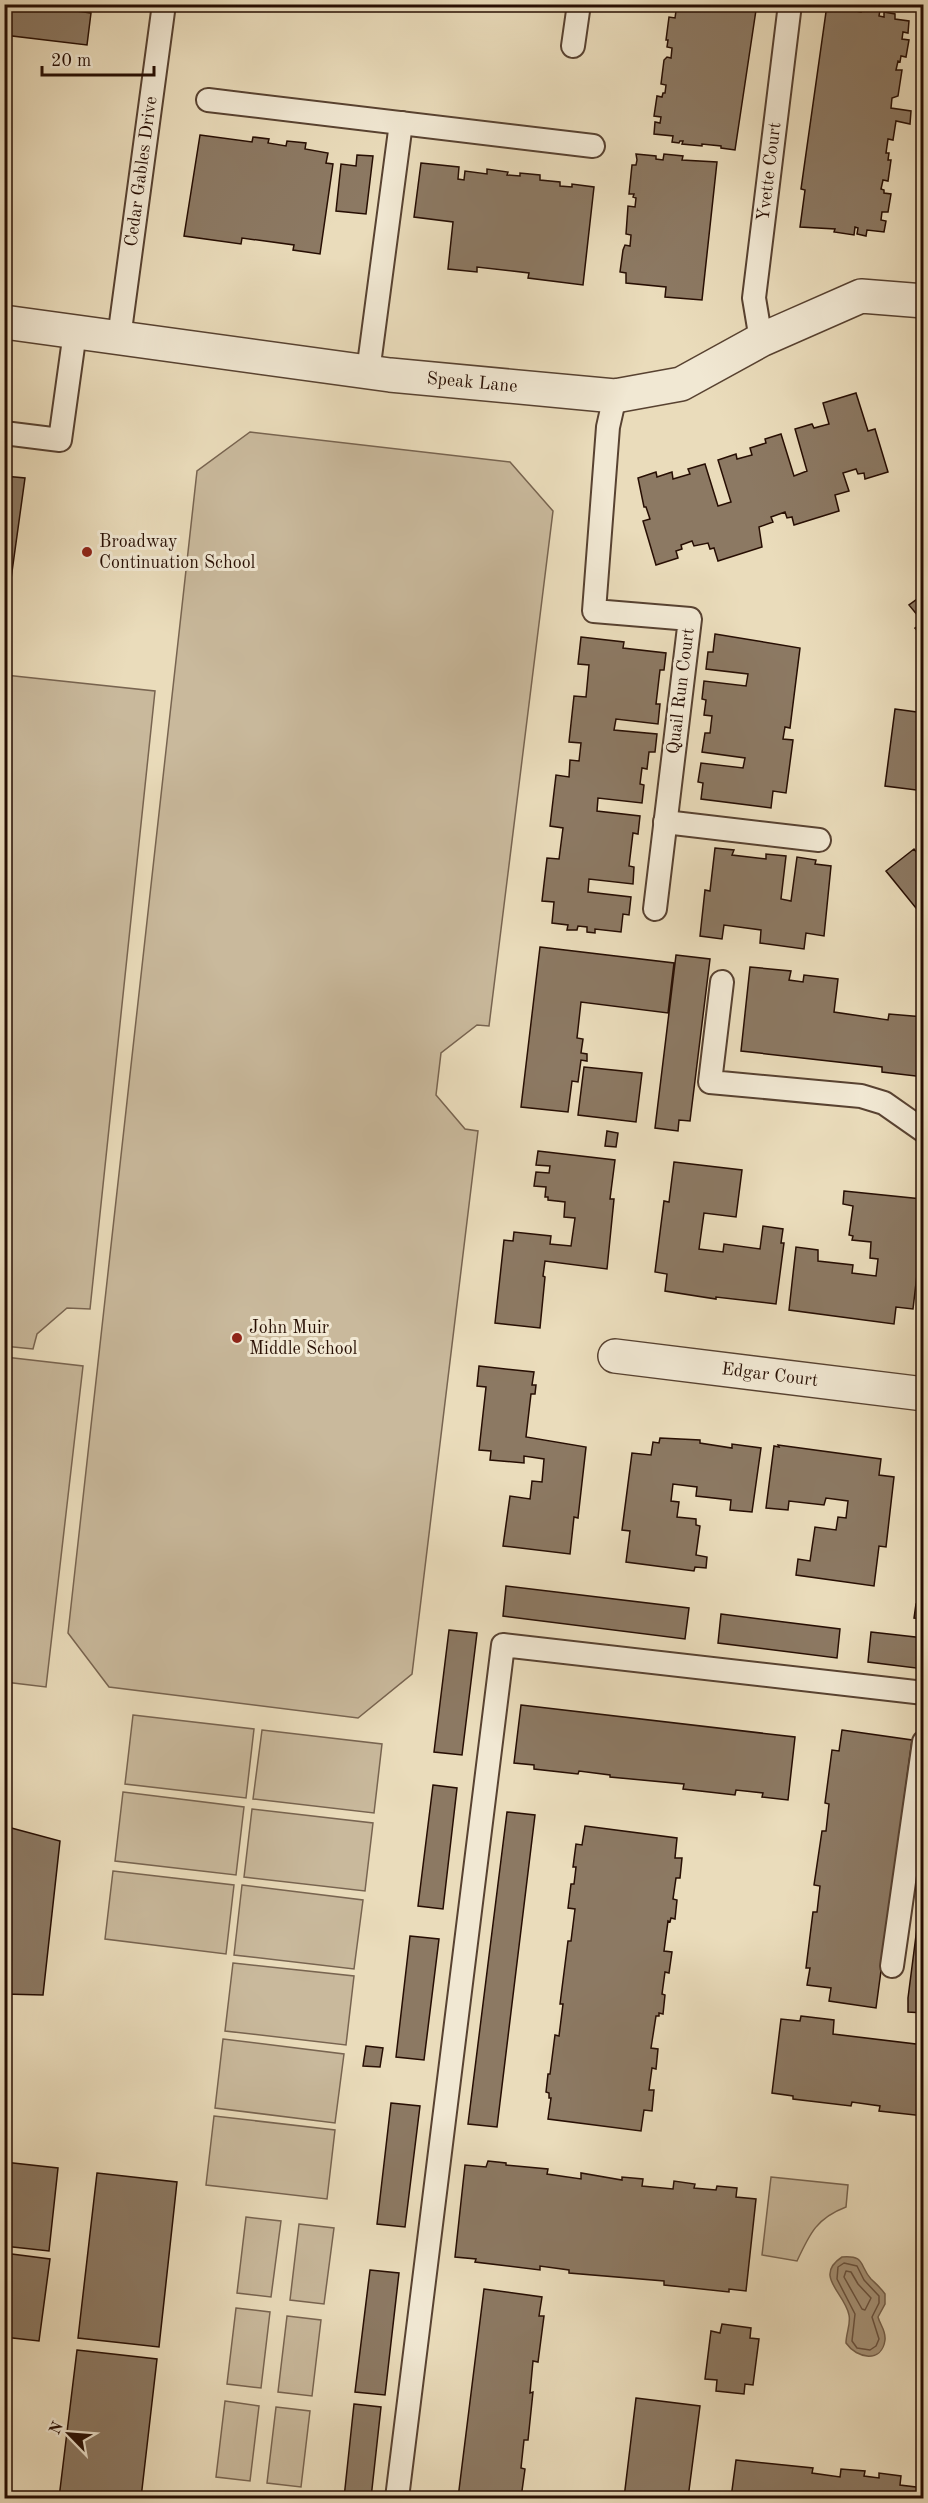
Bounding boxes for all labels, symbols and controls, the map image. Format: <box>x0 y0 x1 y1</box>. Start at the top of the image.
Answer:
scale bar <box>42 39 154 77</box>
text: 20 m <box>51 52 91 70</box>
street label: Cedar Gables Drive <box>122 95 160 248</box>
street label: Yvette Court <box>754 121 784 222</box>
street label: Speak Lane <box>426 369 518 396</box>
place label: Broadway Continuation School <box>99 533 256 572</box>
marker: Broadway Continuation School <box>80 545 94 559</box>
street label: Quail Run Court <box>664 627 698 755</box>
place label: John Muir Middle School <box>249 1319 358 1358</box>
marker: John Muir Middle School <box>230 1331 244 1345</box>
street label: Edgar Court <box>720 1360 819 1390</box>
north arrow <box>39 2404 99 2464</box>
text: N <box>47 2419 67 2437</box>

